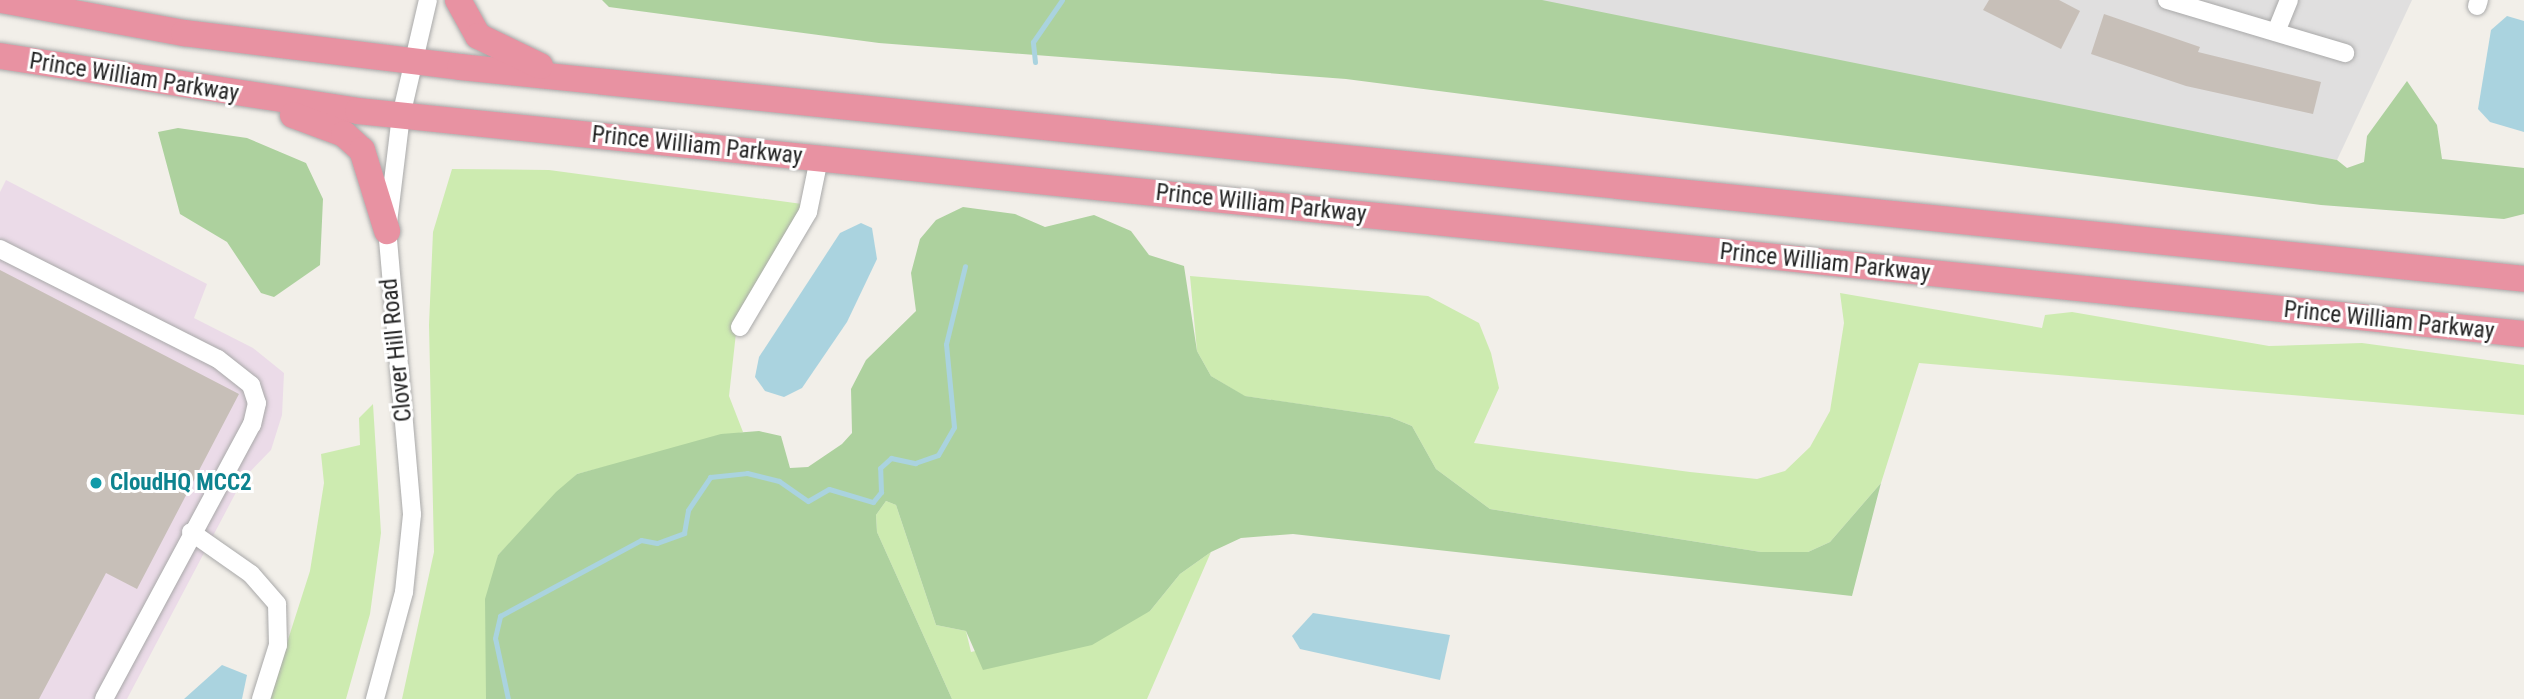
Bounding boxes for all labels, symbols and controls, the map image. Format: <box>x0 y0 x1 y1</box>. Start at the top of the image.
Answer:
street label: Prince William Parkway <box>27 48 241 108</box>
street label: Prince William Parkway <box>590 121 804 171</box>
street label: Prince William Parkway <box>1154 179 1368 229</box>
street label: Prince William Parkway <box>1718 238 1932 288</box>
street label: Clover Hill Road <box>376 277 418 423</box>
street label: Prince William Parkway <box>2282 296 2496 346</box>
place label: CloudHQ MCC2 <box>110 469 252 497</box>
marker: CloudHQ MCC2 <box>88 475 104 491</box>

